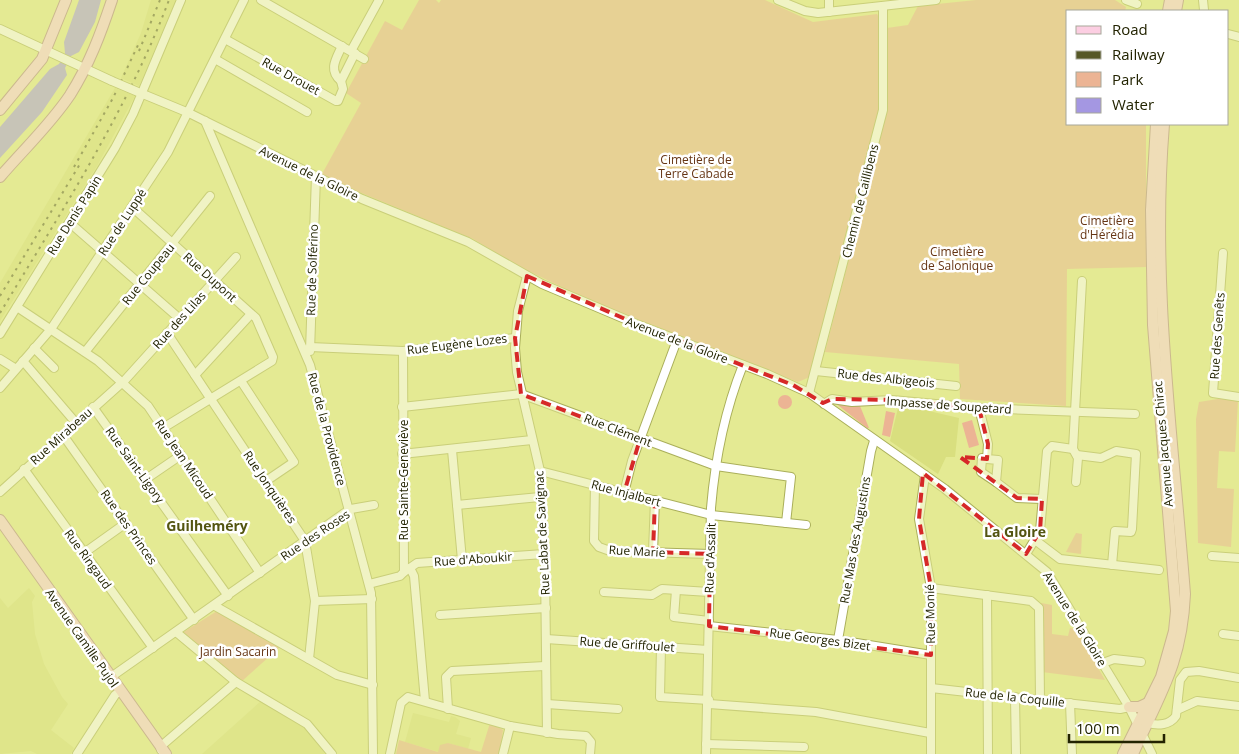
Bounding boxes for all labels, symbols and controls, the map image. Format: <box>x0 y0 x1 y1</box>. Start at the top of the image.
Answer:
legend <box>1066 10 1229 125</box>
text: Road <box>1112 19 1148 39</box>
text: Railway <box>1112 44 1165 64</box>
street label: Rue Drouet <box>259 53 323 99</box>
text: Park <box>1112 69 1143 89</box>
text: Water <box>1112 94 1154 114</box>
street label: Avenue de la Gloire <box>256 142 362 205</box>
street label: Chemin de Caillibens <box>838 142 882 260</box>
park label: Cimetière de Terre Cabade <box>658 151 734 182</box>
street label: Rue Denis Papin <box>43 172 105 258</box>
street label: Rue de Luppé <box>94 185 150 259</box>
park label: Cimetière d'Hérédia <box>1080 212 1134 243</box>
street label: Rue de Solférino <box>302 224 322 316</box>
street label: Rue Coupeau <box>118 240 178 308</box>
park label: Cimetière de Salonique <box>921 243 994 274</box>
street label: Rue Dupont <box>179 248 241 306</box>
street label: Rue des Lilas <box>149 287 210 353</box>
street label: Rue des Genêts <box>1205 292 1229 380</box>
street label: Avenue de la Gloire <box>623 313 731 367</box>
street label: Rue Eugène Lozes <box>406 329 508 359</box>
street label: Rue des Albigeois <box>837 364 936 392</box>
street label: Rue de la Providence <box>304 370 350 488</box>
street label: Avenue Jacques Chirac <box>1149 380 1177 508</box>
street label: Impasse de Soupetard <box>886 392 1012 418</box>
street label: Rue Mirabeau <box>26 404 96 468</box>
street label: Rue Clément <box>582 409 654 451</box>
street label: Rue Jean Micoud <box>151 416 217 502</box>
street label: Rue Sainte-Geneviève <box>395 419 412 541</box>
street label: Rue Saint-Ligory <box>102 423 169 507</box>
street label: Rue Jonquières <box>239 447 301 527</box>
street label: Rue Labat de Savignac <box>530 470 554 596</box>
street label: Rue Mas des Augustins <box>835 475 875 605</box>
street label: Rue Injalbert <box>589 476 663 510</box>
street label: Rue des Princes <box>97 486 161 568</box>
street label: Rue des Roses <box>277 505 353 565</box>
district label: Guilheméry <box>166 516 248 535</box>
street label: Rue d'Assalit <box>700 522 720 594</box>
district label: La Gloire <box>984 522 1046 541</box>
street label: Rue Ringaud <box>60 526 116 592</box>
street label: Rue Marie <box>608 541 666 561</box>
street label: Rue d'Aboukir <box>433 548 513 570</box>
street label: Avenue de la Gloire <box>1039 568 1111 670</box>
street label: Rue Monié <box>921 584 939 644</box>
street label: Avenue Camille Pujol <box>41 585 123 691</box>
street label: Rue Georges Bizet <box>768 624 872 654</box>
street label: Rue de Griffoulet <box>579 632 675 656</box>
park label: Jardin Sacarin <box>199 643 276 660</box>
street label: Rue de la Coquille <box>964 683 1066 711</box>
scale bar <box>1069 712 1164 744</box>
text: 100 m <box>1076 718 1120 738</box>

